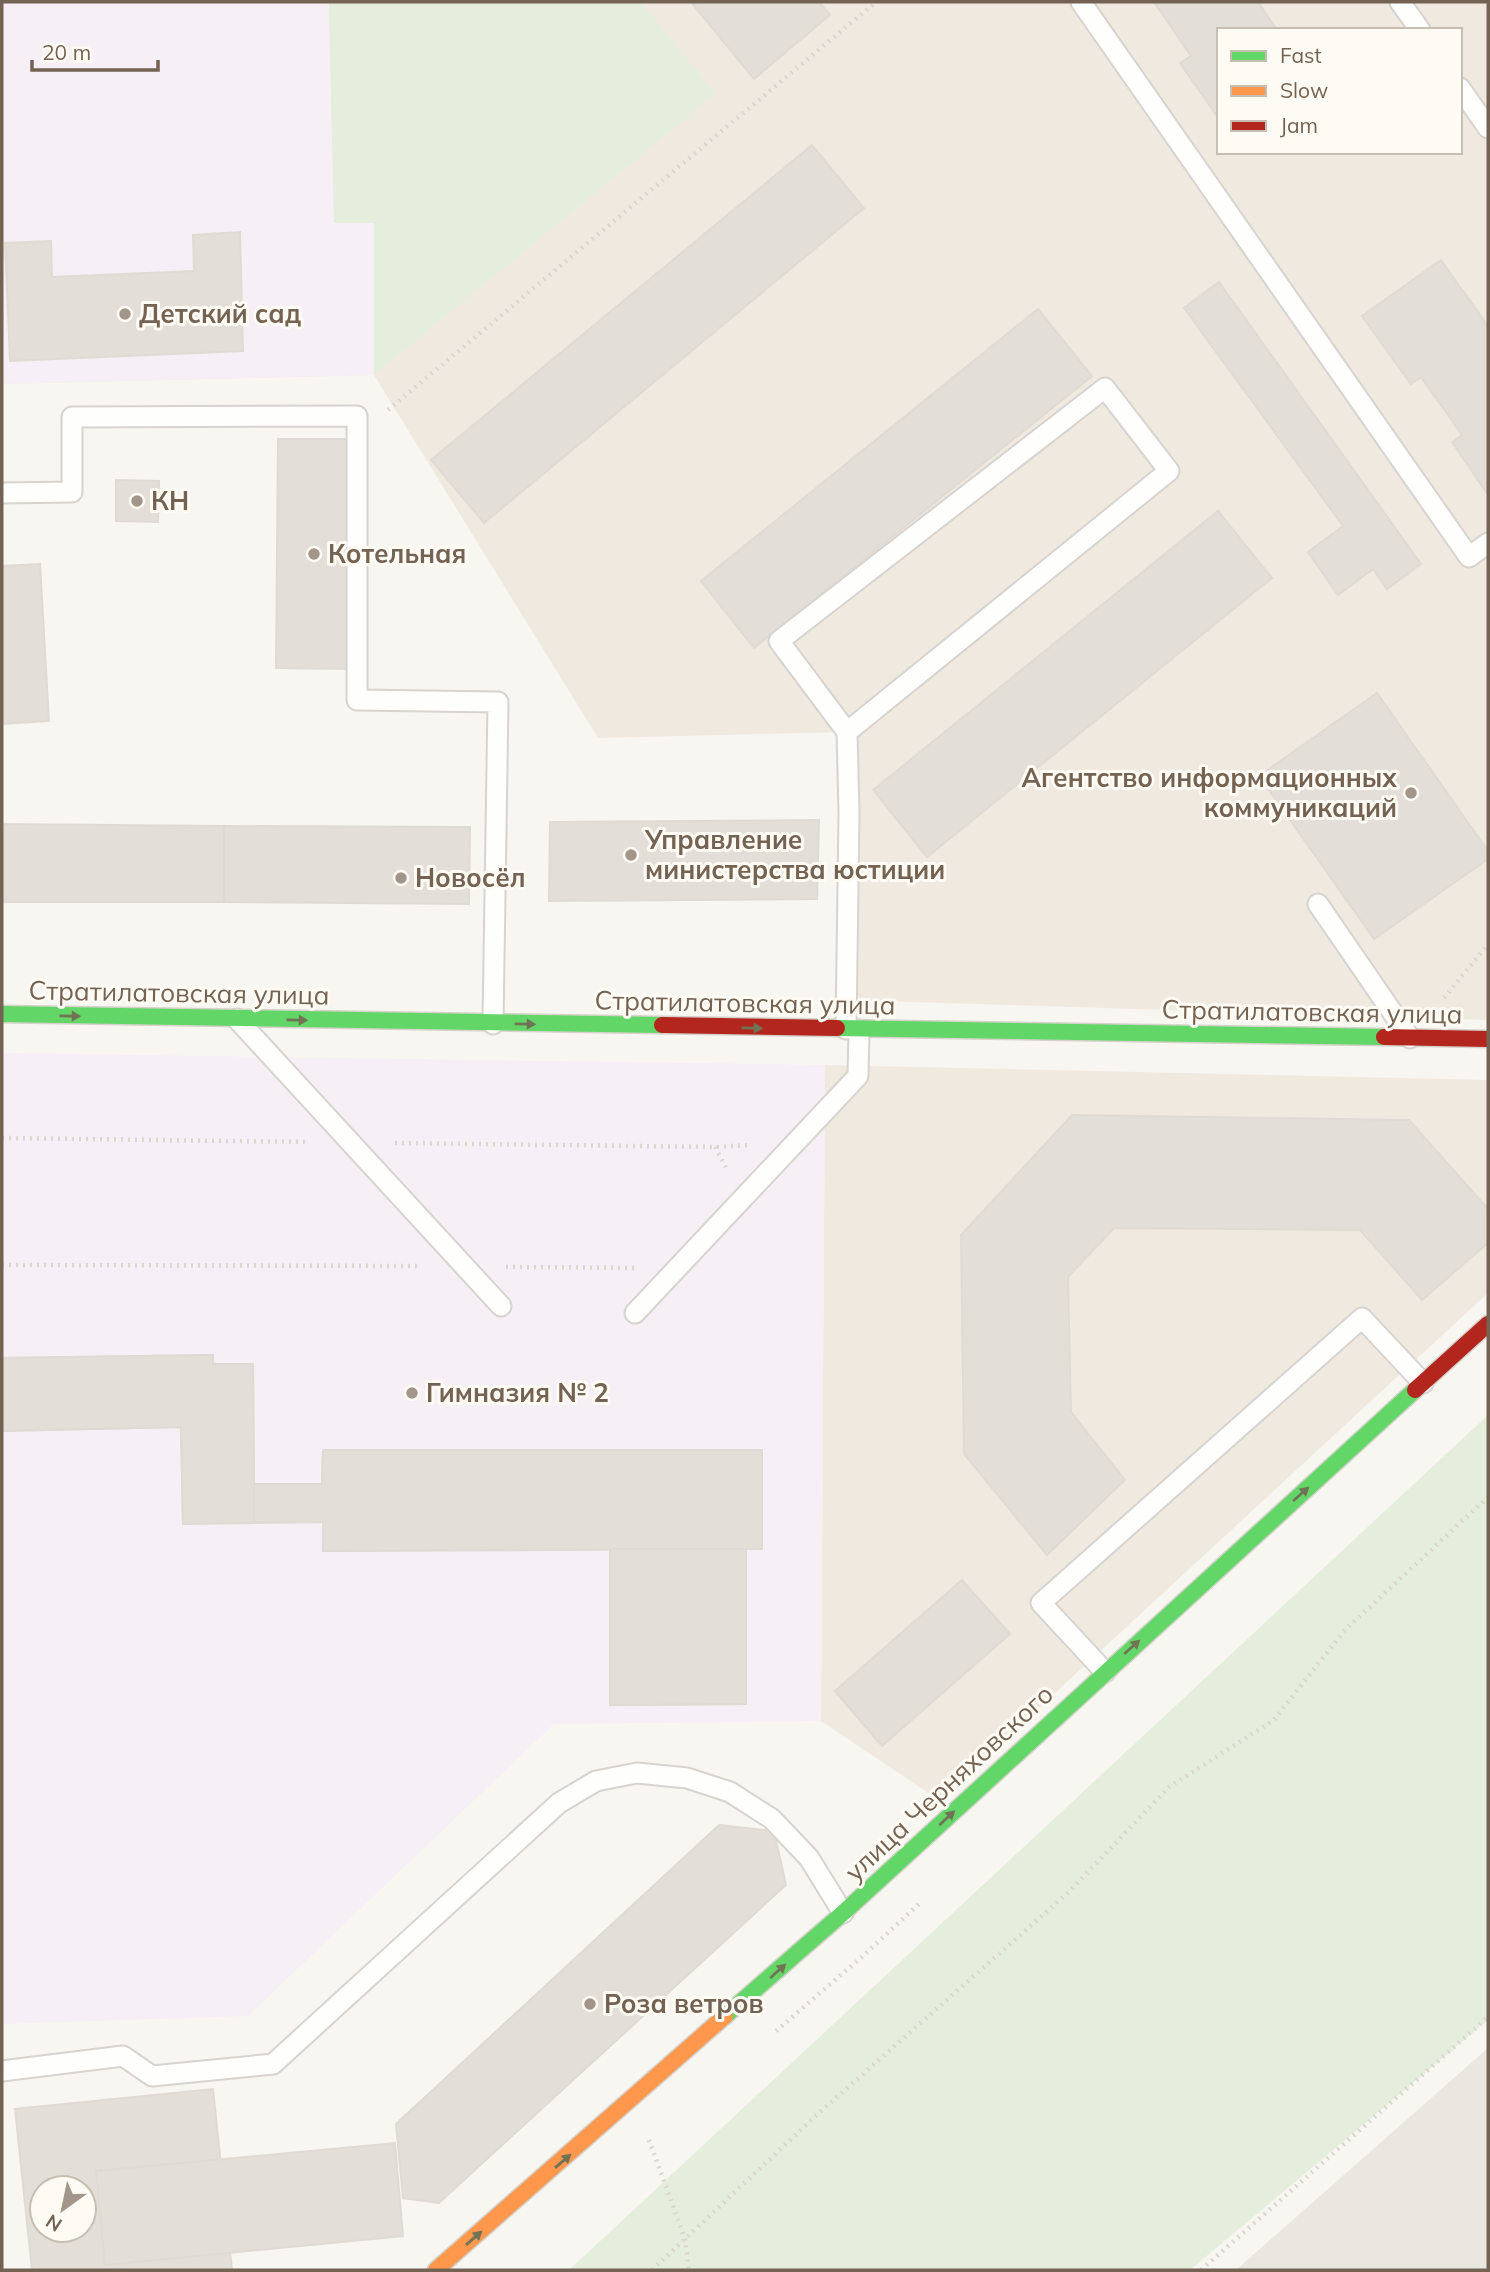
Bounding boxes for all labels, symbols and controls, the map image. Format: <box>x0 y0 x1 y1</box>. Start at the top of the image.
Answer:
scale bar <box>32 28 158 72</box>
legend <box>1217 28 1462 154</box>
text: 20 m <box>42 39 91 65</box>
text: Fast <box>1280 42 1322 68</box>
text: Slow <box>1280 77 1328 103</box>
text: Jam <box>1280 112 1318 138</box>
place label: Детский сад <box>139 297 301 330</box>
marker: Детский сад <box>117 306 133 322</box>
place label: КН <box>151 484 189 517</box>
marker: КН <box>129 493 145 509</box>
place label: Котельная <box>328 537 466 570</box>
marker: Котельная <box>306 546 322 562</box>
place label: Агентство информационных коммуникаций <box>1021 761 1397 824</box>
marker: Агентство информационных коммуникаций <box>1403 785 1419 801</box>
place label: Управление министерства юстиции <box>644 823 945 886</box>
marker: Управление министерства юстиции <box>623 847 639 863</box>
place label: Новосёл <box>415 861 526 894</box>
marker: Новосёл <box>393 870 409 886</box>
street label: Стратилатовская улица <box>28 973 330 1012</box>
street label: Стратилатовская улица <box>594 983 896 1022</box>
street label: Стратилатовская улица <box>1161 992 1463 1031</box>
one-way arrow <box>59 1010 81 1021</box>
one-way arrow <box>287 1014 309 1025</box>
one-way arrow <box>514 1018 536 1030</box>
one-way arrow <box>742 1022 764 1034</box>
place label: Гимназия № 2 <box>426 1376 609 1409</box>
marker: Гимназия № 2 <box>404 1385 420 1401</box>
one-way arrow <box>1292 1487 1309 1502</box>
one-way arrow <box>1123 1640 1140 1656</box>
street label: улица Черняховского <box>838 1677 1060 1888</box>
one-way arrow <box>938 1810 956 1826</box>
one-way arrow <box>769 1963 787 1979</box>
place label: Роза ветров <box>604 1987 764 2020</box>
marker: Роза ветров <box>582 1996 598 2012</box>
one-way arrow <box>554 2153 572 2169</box>
north arrow <box>28 2174 98 2244</box>
text: N <box>41 2209 66 2237</box>
one-way arrow <box>465 2230 483 2246</box>

